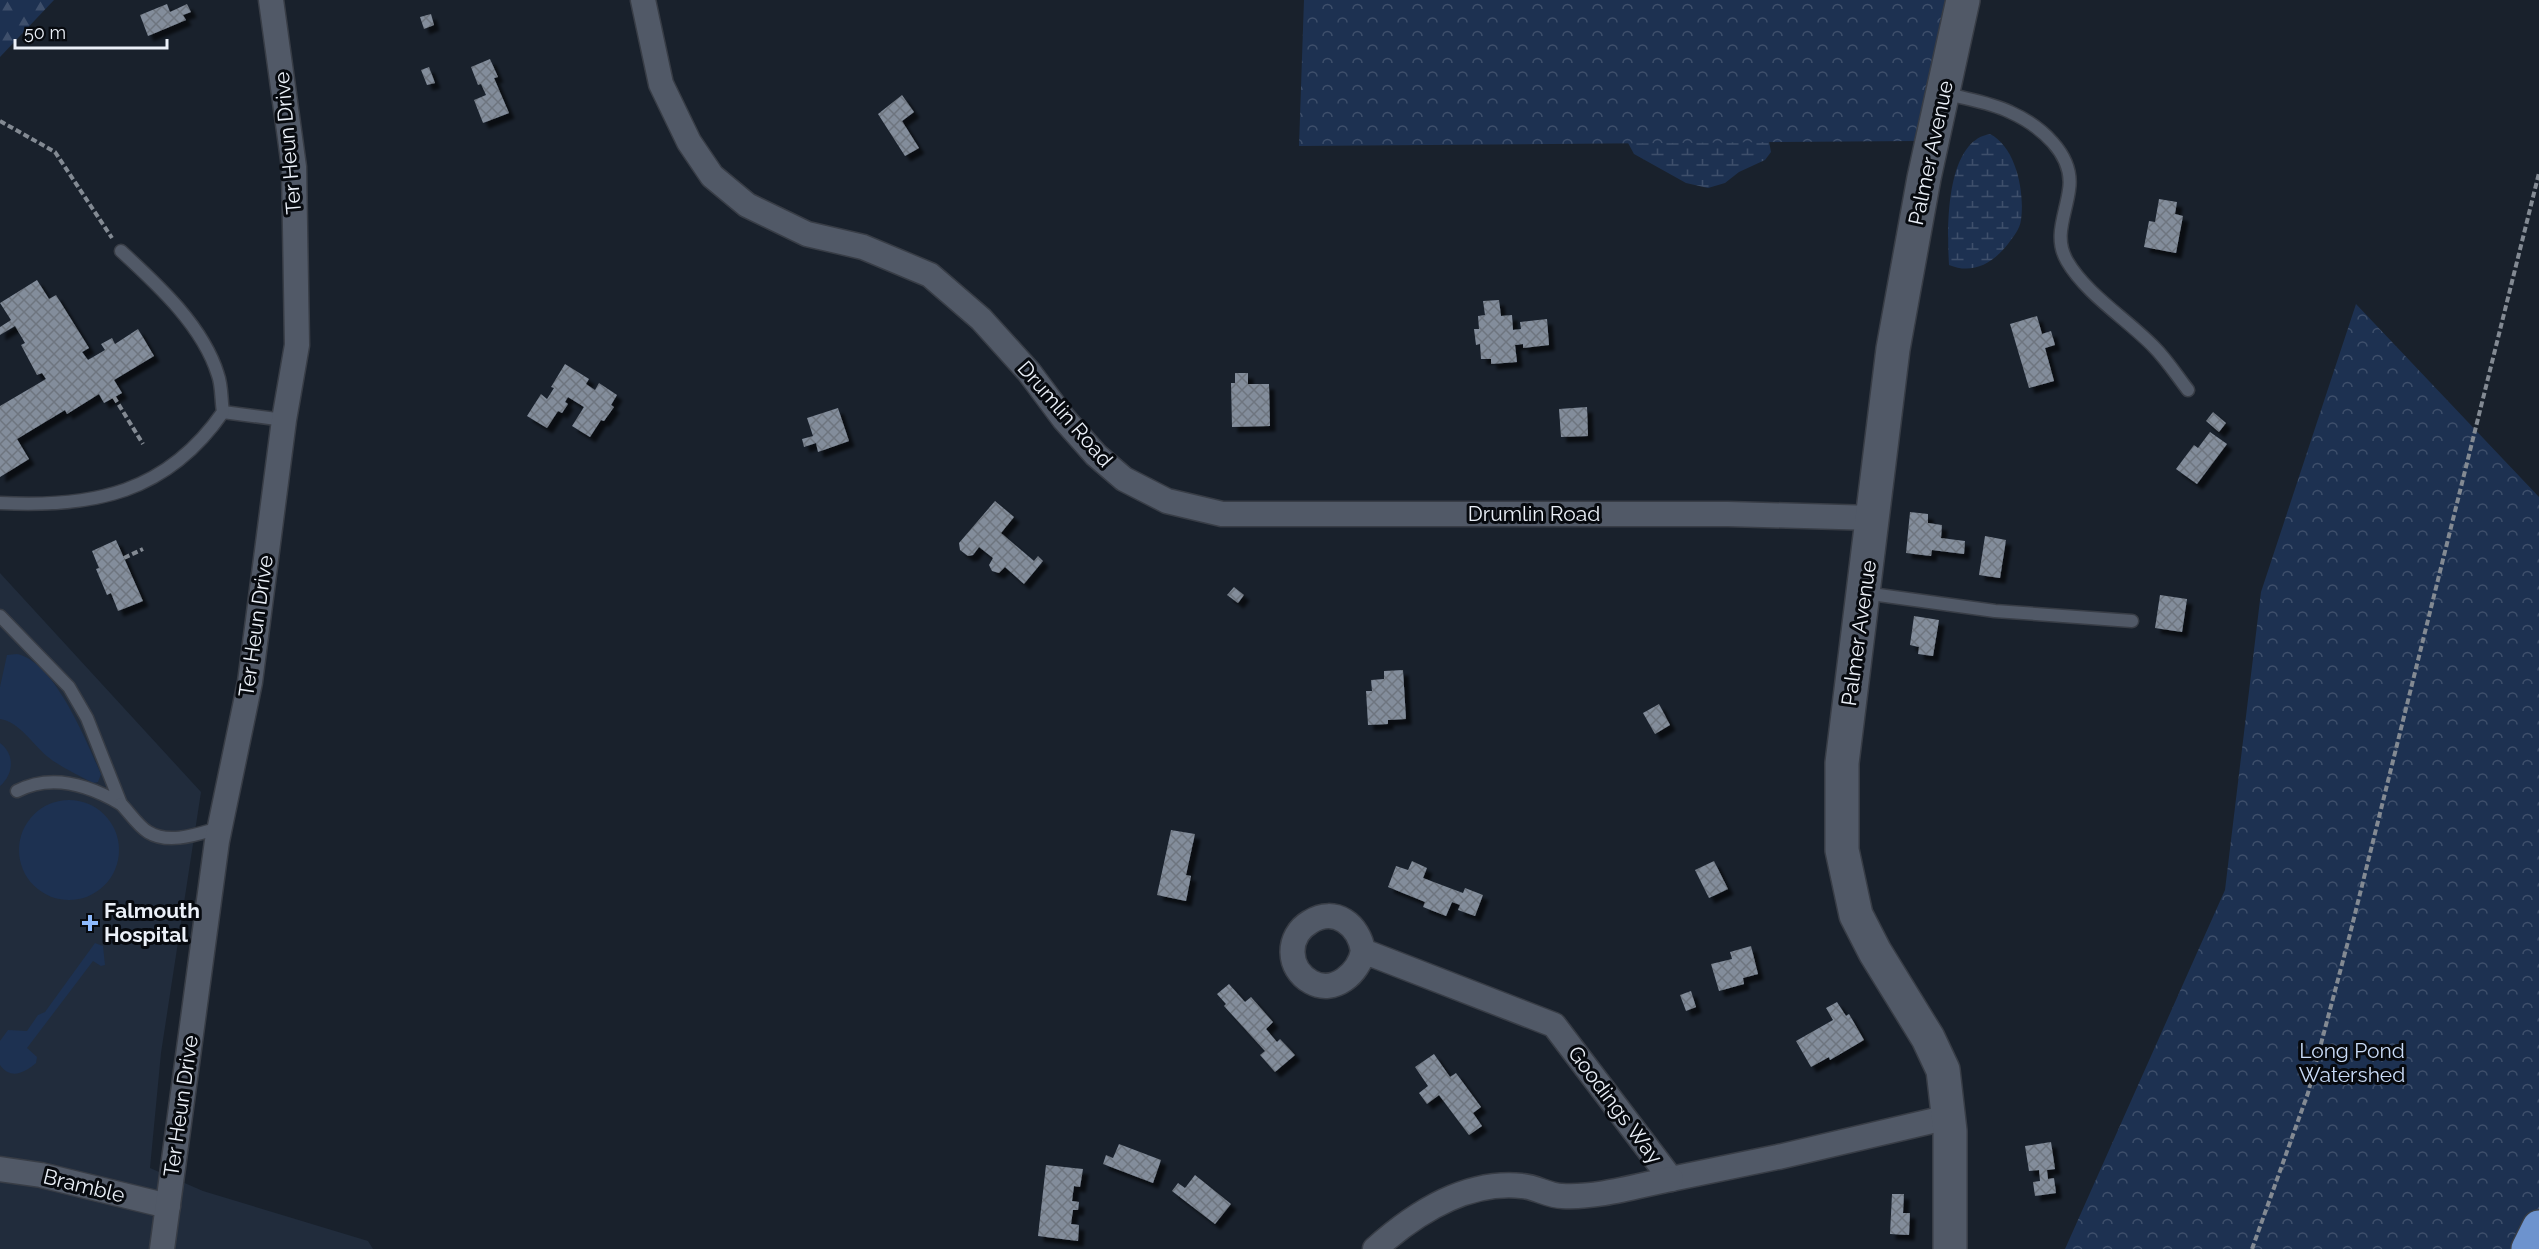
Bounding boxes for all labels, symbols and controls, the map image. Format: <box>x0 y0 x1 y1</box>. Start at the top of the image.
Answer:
scale bar <box>15 12 166 50</box>
text: 50 m <box>24 22 66 43</box>
street label: Ter Heun Drive <box>269 71 306 215</box>
street label: Palmer Avenue <box>1903 78 1958 227</box>
street label: Drumlin Road <box>1013 356 1118 472</box>
street label: Drumlin Road <box>1468 501 1600 526</box>
street label: Ter Heun Drive <box>233 553 278 698</box>
street label: Palmer Avenue <box>1836 558 1881 707</box>
place label: Falmouth Hospital <box>104 898 200 947</box>
marker: Falmouth Hospital <box>81 914 99 932</box>
street label: Ter Heun Drive <box>158 1033 203 1178</box>
park label: Long Pond Watershed <box>2299 1038 2405 1087</box>
street label: Goodings Way <box>1563 1041 1668 1169</box>
street label: Bramble <box>41 1163 127 1208</box>

